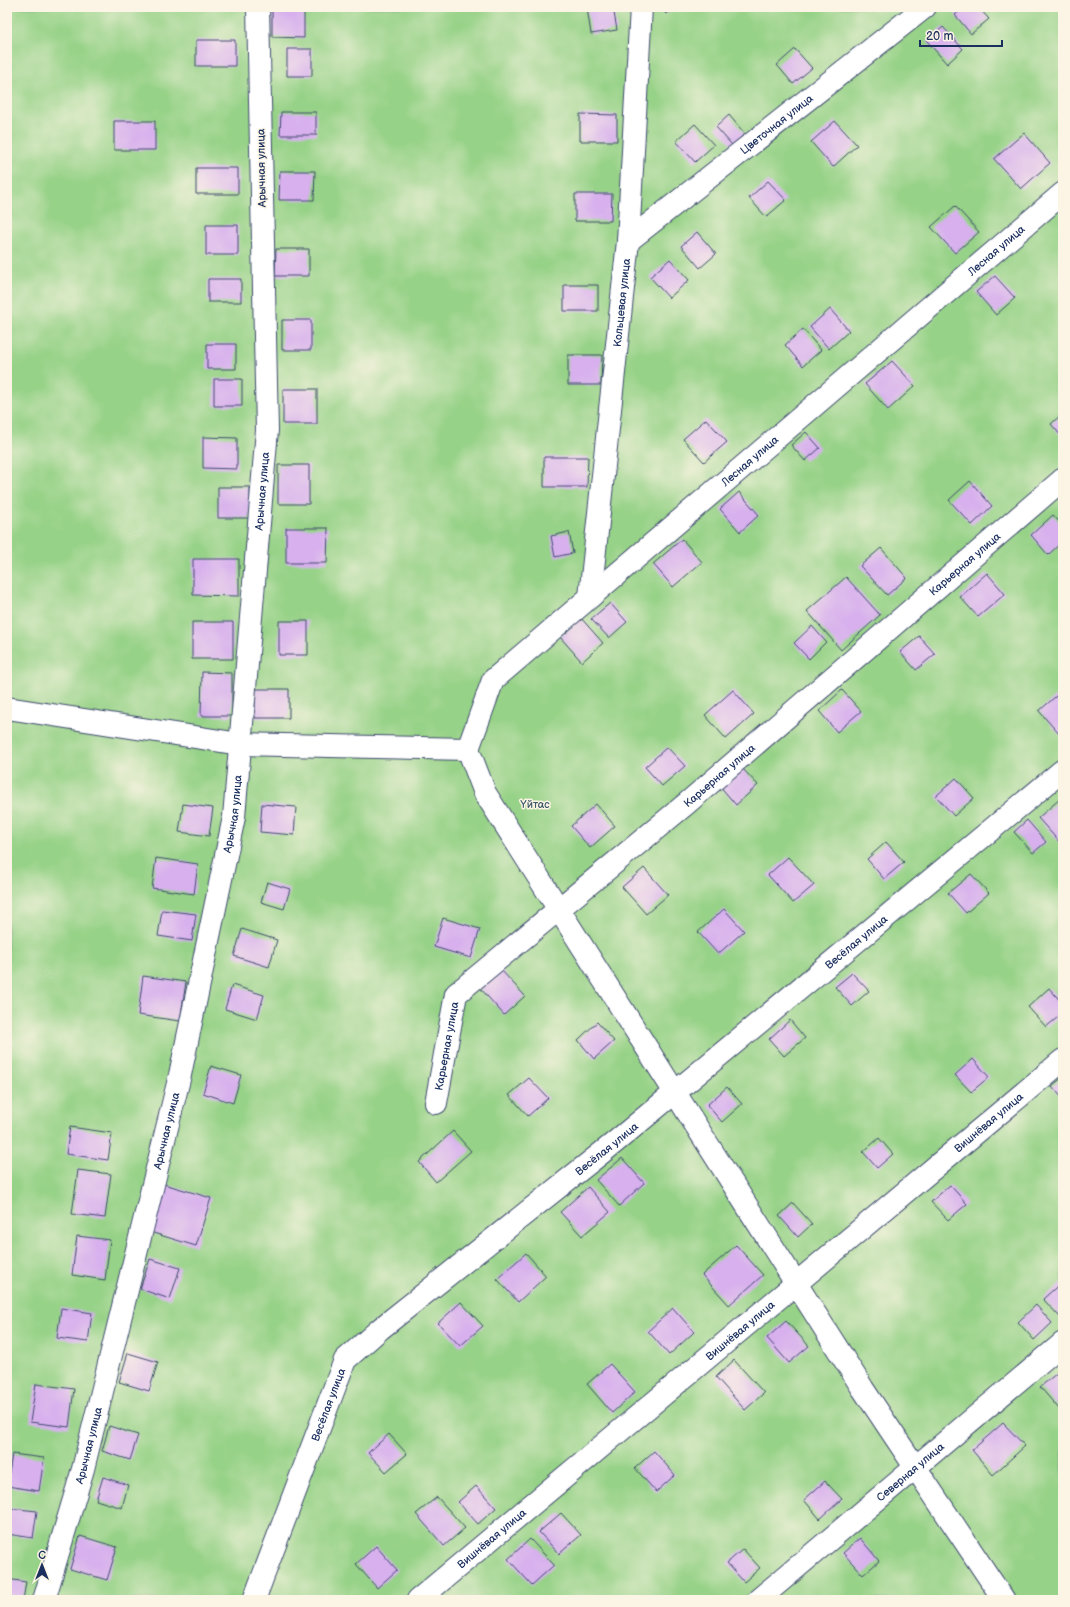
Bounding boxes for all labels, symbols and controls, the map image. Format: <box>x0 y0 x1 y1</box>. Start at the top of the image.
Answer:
scale bar <box>920 22 1002 48</box>
text: 20 m <box>926 29 953 44</box>
street label: Цветочная улица <box>738 91 816 157</box>
street label: Арычная улица <box>254 128 269 208</box>
street label: Лесная улица <box>964 222 1028 279</box>
street label: Кольцевая улица <box>611 257 633 348</box>
street label: Лесная улица <box>718 433 782 490</box>
street label: Арычная улица <box>252 451 272 532</box>
street label: Карьерная улица <box>927 530 1004 598</box>
street label: Карьерная улица <box>681 741 758 810</box>
street label: Арычная улица <box>220 774 245 855</box>
park label: Үйтас <box>520 798 550 811</box>
street label: Весёлая улица <box>823 912 890 972</box>
street label: Карьерная улица <box>432 1000 462 1091</box>
street label: Вишнёвая улица <box>952 1090 1026 1155</box>
street label: Арычная улица <box>151 1091 183 1172</box>
street label: Весёлая улица <box>573 1119 641 1178</box>
street label: Вишнёвая улица <box>703 1298 778 1363</box>
street label: Весёлая улица <box>309 1366 348 1443</box>
street label: Арычная улица <box>73 1405 105 1486</box>
street label: Северная улица <box>874 1440 947 1504</box>
street label: Вишнёвая улица <box>455 1506 529 1571</box>
north arrow <box>22 1545 62 1585</box>
text: С <box>38 1549 46 1562</box>

